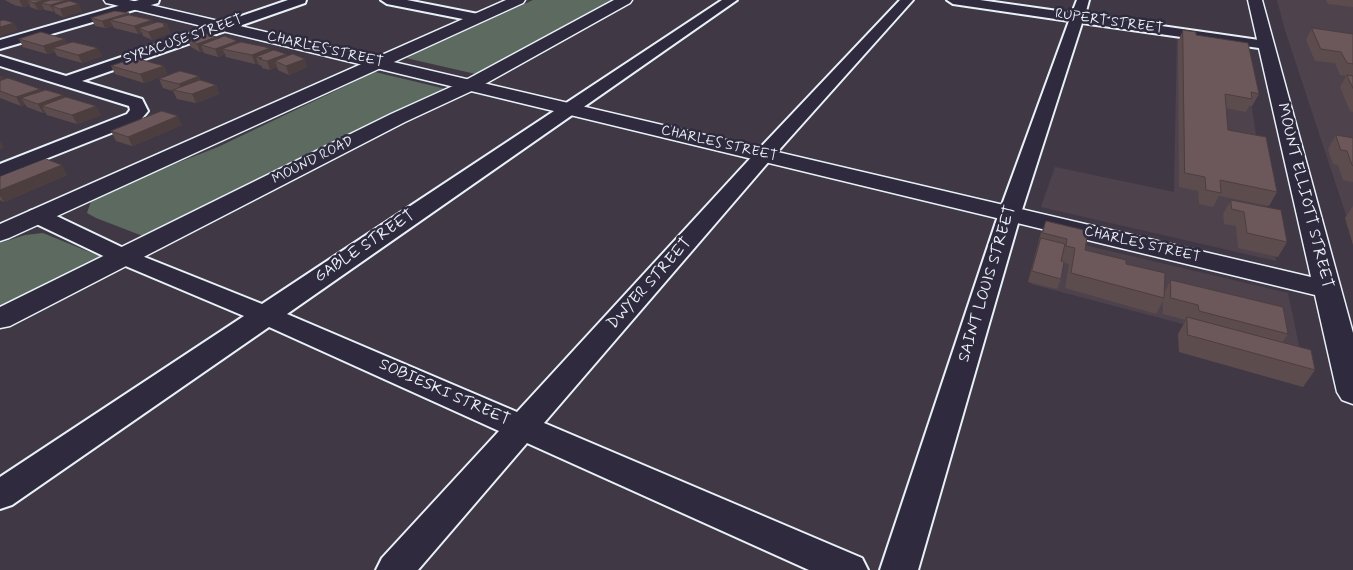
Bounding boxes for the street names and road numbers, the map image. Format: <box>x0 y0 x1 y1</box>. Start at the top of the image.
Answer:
street label: RUPERT STREET <box>1054 6 1164 38</box>
street label: SYRACUSE STREET <box>121 12 245 68</box>
street label: CHARLES STREET <box>265 28 385 72</box>
street label: MOUNT ELLIOTT STREET <box>1272 101 1336 291</box>
street label: CHARLES STREET <box>659 122 779 166</box>
street label: MOUND ROAD <box>269 133 357 189</box>
street label: SAINT LOUIS STREET <box>955 203 1021 365</box>
street label: GABLE STREET <box>311 207 419 287</box>
street label: CHARLES STREET <box>1082 223 1202 267</box>
street label: DWYER STREET <box>604 234 696 334</box>
street label: SOBIESKI STREET <box>376 356 512 430</box>

